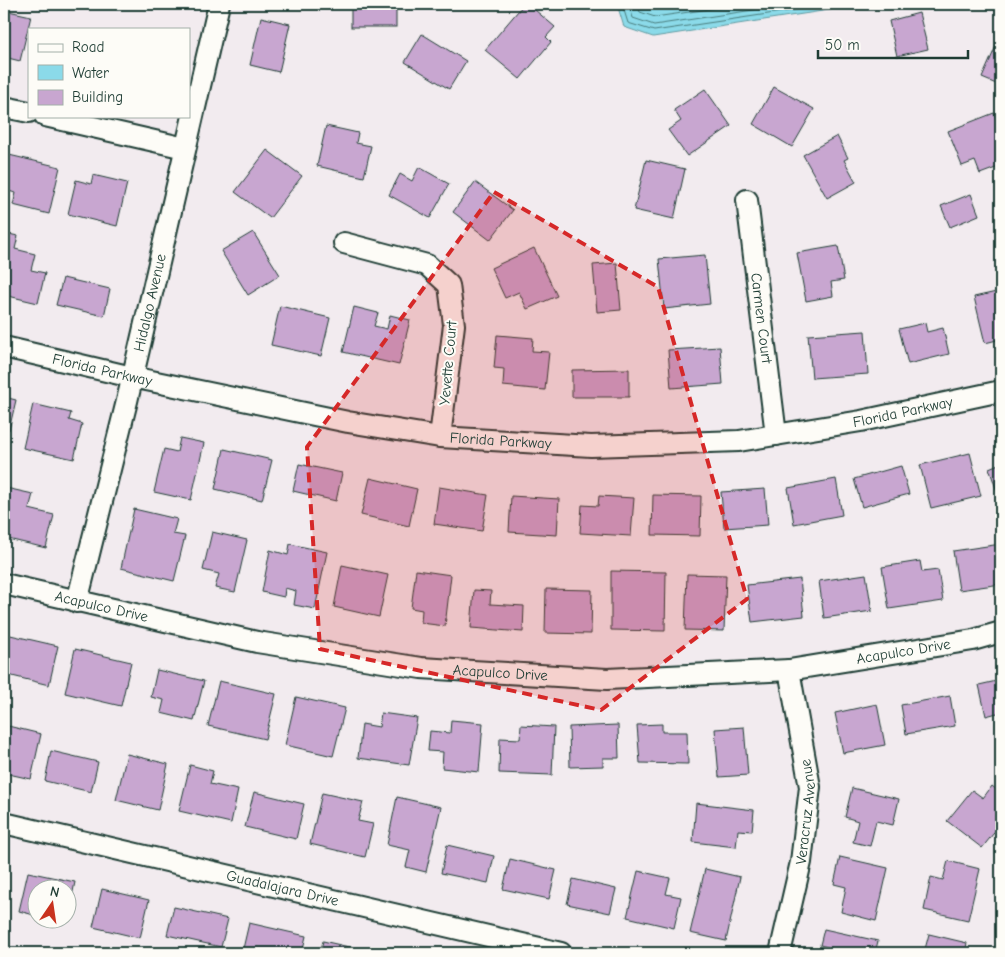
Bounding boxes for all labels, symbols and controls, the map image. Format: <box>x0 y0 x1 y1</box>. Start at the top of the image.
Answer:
legend <box>28 28 190 118</box>
scale bar <box>818 28 968 60</box>
text: 50 m <box>825 36 860 54</box>
text: Road <box>72 38 104 56</box>
text: Water <box>72 64 109 82</box>
text: Building <box>72 88 123 106</box>
street label: Hidalgo Avenue <box>130 252 170 353</box>
street label: Carmen Court <box>747 272 776 365</box>
street label: Yevette Court <box>435 319 461 406</box>
street label: Florida Parkway <box>51 350 154 390</box>
street label: Florida Parkway <box>851 393 955 431</box>
street label: Florida Parkway <box>449 429 552 453</box>
street label: Acapulco Drive <box>53 587 150 626</box>
street label: Acapulco Drive <box>855 635 952 668</box>
street label: Acapulco Drive <box>452 661 549 685</box>
street label: Veracruz Avenue <box>792 757 819 866</box>
street label: Guadalajara Drive <box>224 866 341 910</box>
north arrow <box>28 880 78 930</box>
text: N <box>48 883 61 901</box>

